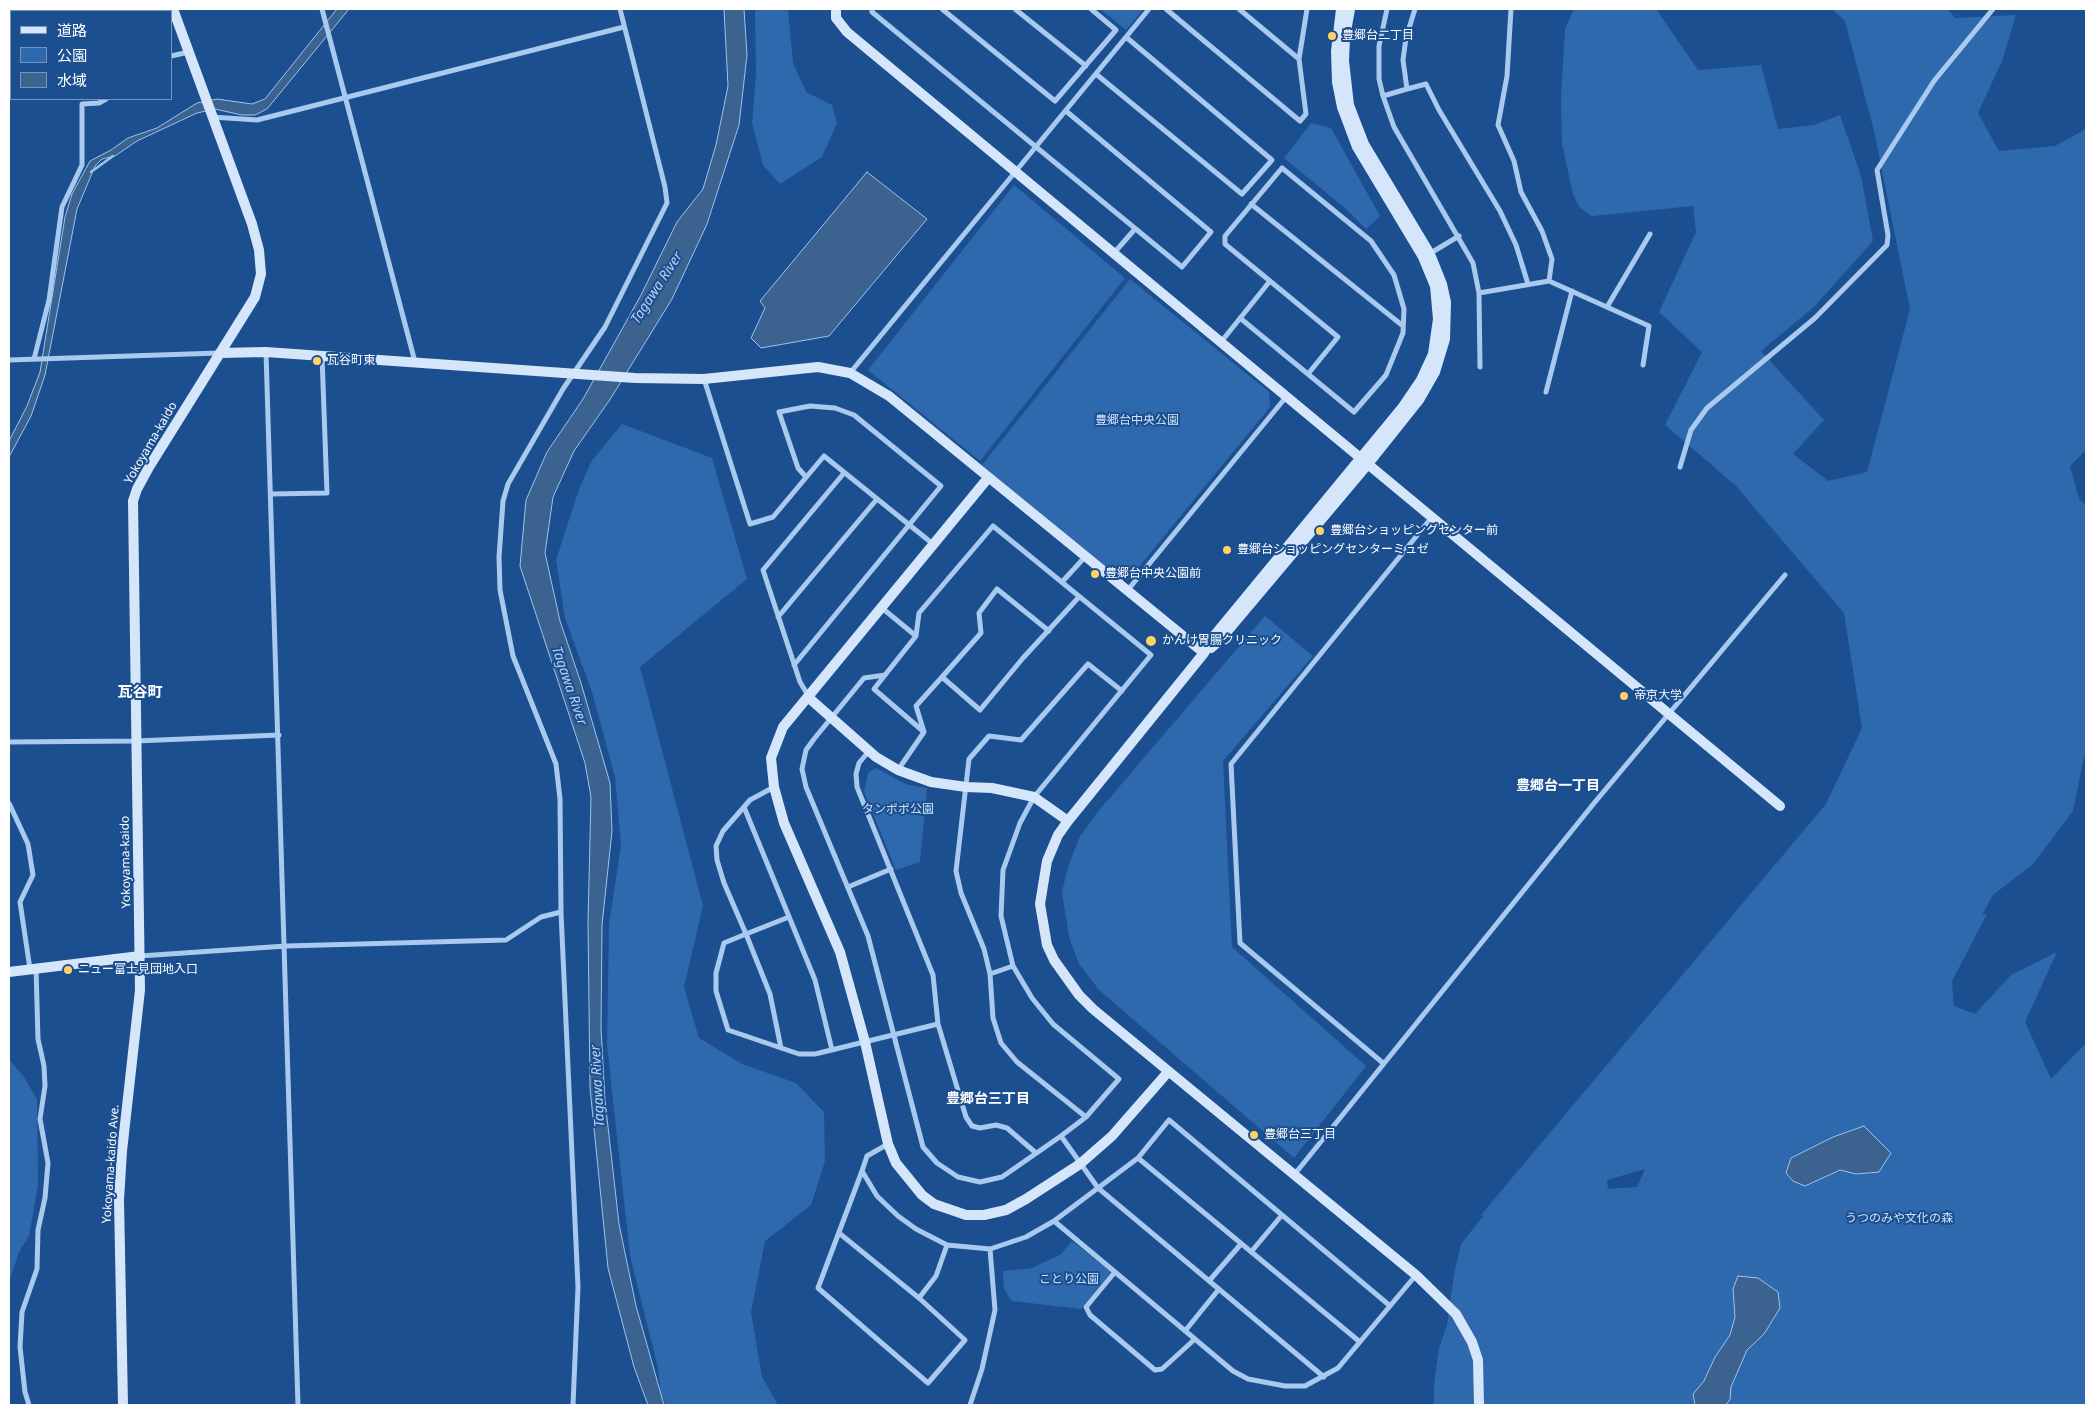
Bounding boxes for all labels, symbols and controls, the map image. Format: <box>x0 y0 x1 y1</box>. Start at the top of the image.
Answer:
legend <box>10 10 172 100</box>
text: 道路 <box>57 20 87 40</box>
place label: 豊郷台二丁目 <box>1342 29 1414 43</box>
marker: 豊郷台二丁目 <box>1326 30 1338 42</box>
text: 公園 <box>57 45 87 65</box>
text: 水域 <box>57 70 87 90</box>
water label: Tagawa River <box>628 249 686 327</box>
place label: 瓦谷町東 <box>327 354 375 368</box>
marker: 瓦谷町東 <box>311 355 323 367</box>
street label: Yokoyama-kaido <box>122 399 180 487</box>
park label: 豊郷台中央公園 <box>1095 414 1179 428</box>
place label: 豊郷台ショッピングセンター前 <box>1330 524 1498 538</box>
marker: 豊郷台ショッピングセンター前 <box>1314 525 1326 537</box>
place label: 豊郷台ショッピングセンターミュゼ <box>1237 543 1429 557</box>
marker: 豊郷台ショッピングセンターミュゼ <box>1221 544 1233 556</box>
place label: 豊郷台中央公園前 <box>1105 567 1201 581</box>
marker: 豊郷台中央公園前 <box>1089 568 1101 580</box>
marker: かんけ胃腸クリニック <box>1144 634 1158 648</box>
place label: かんけ胃腸クリニック <box>1162 634 1282 648</box>
water label: Tagawa River <box>548 644 590 728</box>
district label: 瓦谷町 <box>118 684 162 702</box>
place label: 帝京大学 <box>1634 689 1682 703</box>
marker: 帝京大学 <box>1618 690 1630 702</box>
district label: 豊郷台一丁目 <box>1516 778 1600 794</box>
park label: タンポポ公園 <box>862 803 934 817</box>
street label: Yokoyama-kaido <box>118 816 134 908</box>
place label: ニュー富士見団地入口 <box>78 963 198 977</box>
marker: ニュー富士見団地入口 <box>62 964 74 976</box>
water label: Tagawa River <box>587 1044 609 1128</box>
district label: 豊郷台三丁目 <box>946 1091 1030 1107</box>
street label: Yokoyama-kaido Ave. <box>100 1104 122 1224</box>
place label: 豊郷台三丁目 <box>1264 1128 1336 1142</box>
marker: 豊郷台三丁目 <box>1248 1129 1260 1141</box>
park label: うつのみや文化の森 <box>1845 1212 1953 1226</box>
park label: ことり公園 <box>1039 1273 1099 1287</box>

